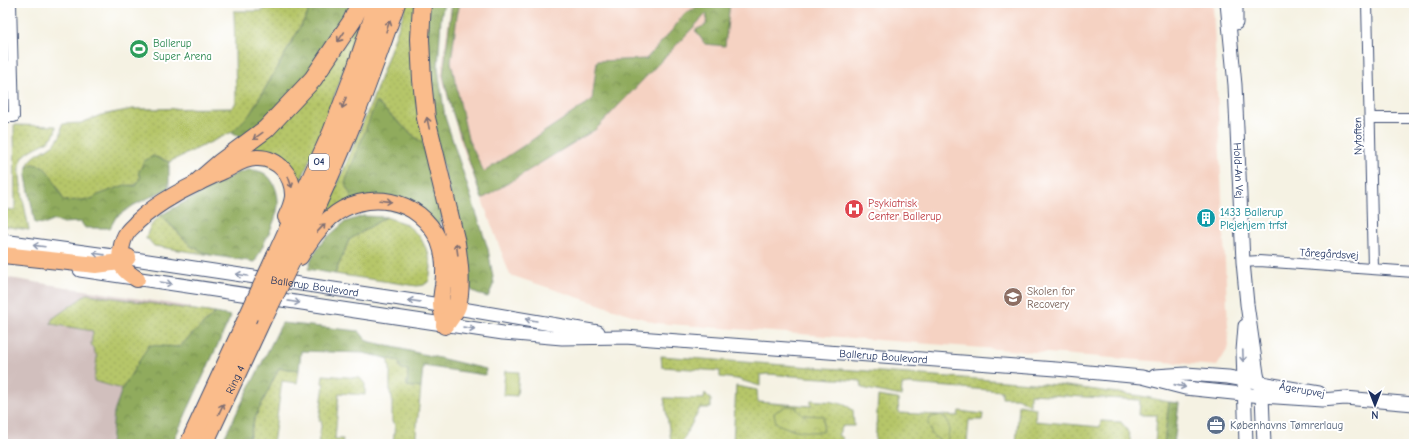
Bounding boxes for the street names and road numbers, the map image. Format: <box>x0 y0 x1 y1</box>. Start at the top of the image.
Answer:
street label: Nytoften <box>1351 117 1365 155</box>
street label: Hold-An Vej <box>1231 142 1247 199</box>
road number: O4 <box>309 154 329 170</box>
street label: Tåregårdsvej <box>1299 246 1359 262</box>
street label: Ballerup Boulevard <box>270 273 360 299</box>
street label: Ballerup Boulevard <box>839 346 928 366</box>
street label: Ring 4 <box>223 363 247 396</box>
street label: Ågerupvej <box>1278 378 1326 400</box>

